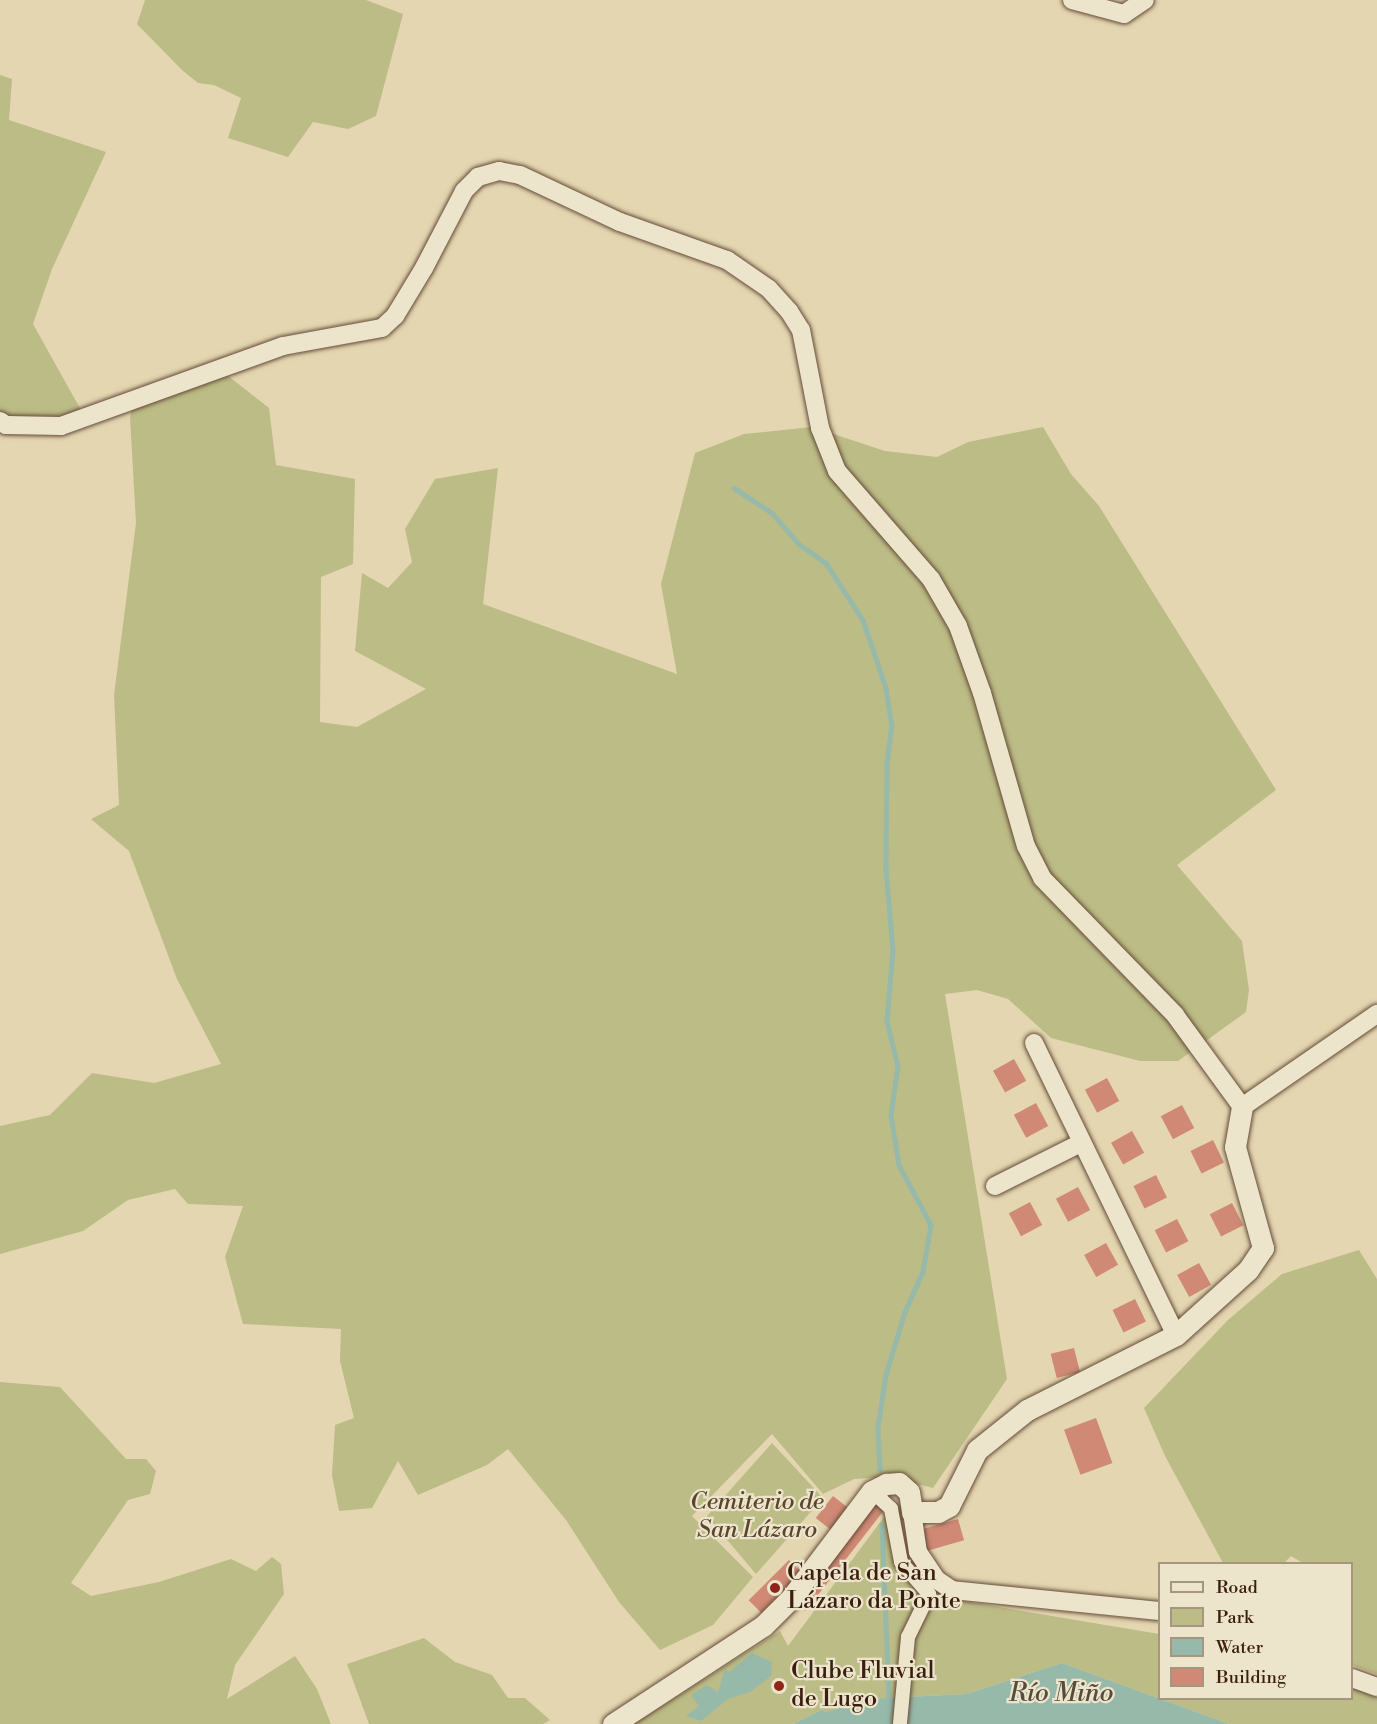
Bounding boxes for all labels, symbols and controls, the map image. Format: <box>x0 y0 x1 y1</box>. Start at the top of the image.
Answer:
park label: Cemiterio de San Lázaro <box>690 1489 824 1545</box>
place label: Capela de San Lázaro da Ponte <box>787 1560 961 1616</box>
legend <box>1158 1562 1353 1700</box>
text: Road <box>1216 1576 1258 1599</box>
marker: Capela de San Lázaro da Ponte <box>768 1581 782 1595</box>
text: Park <box>1216 1606 1253 1629</box>
text: Water <box>1216 1636 1263 1659</box>
place label: Clube Fluvial de Lugo <box>791 1658 935 1714</box>
text: Building <box>1216 1666 1286 1689</box>
water label: Río Miño <box>1009 1678 1113 1710</box>
marker: Clube Fluvial de Lugo <box>772 1679 786 1693</box>

